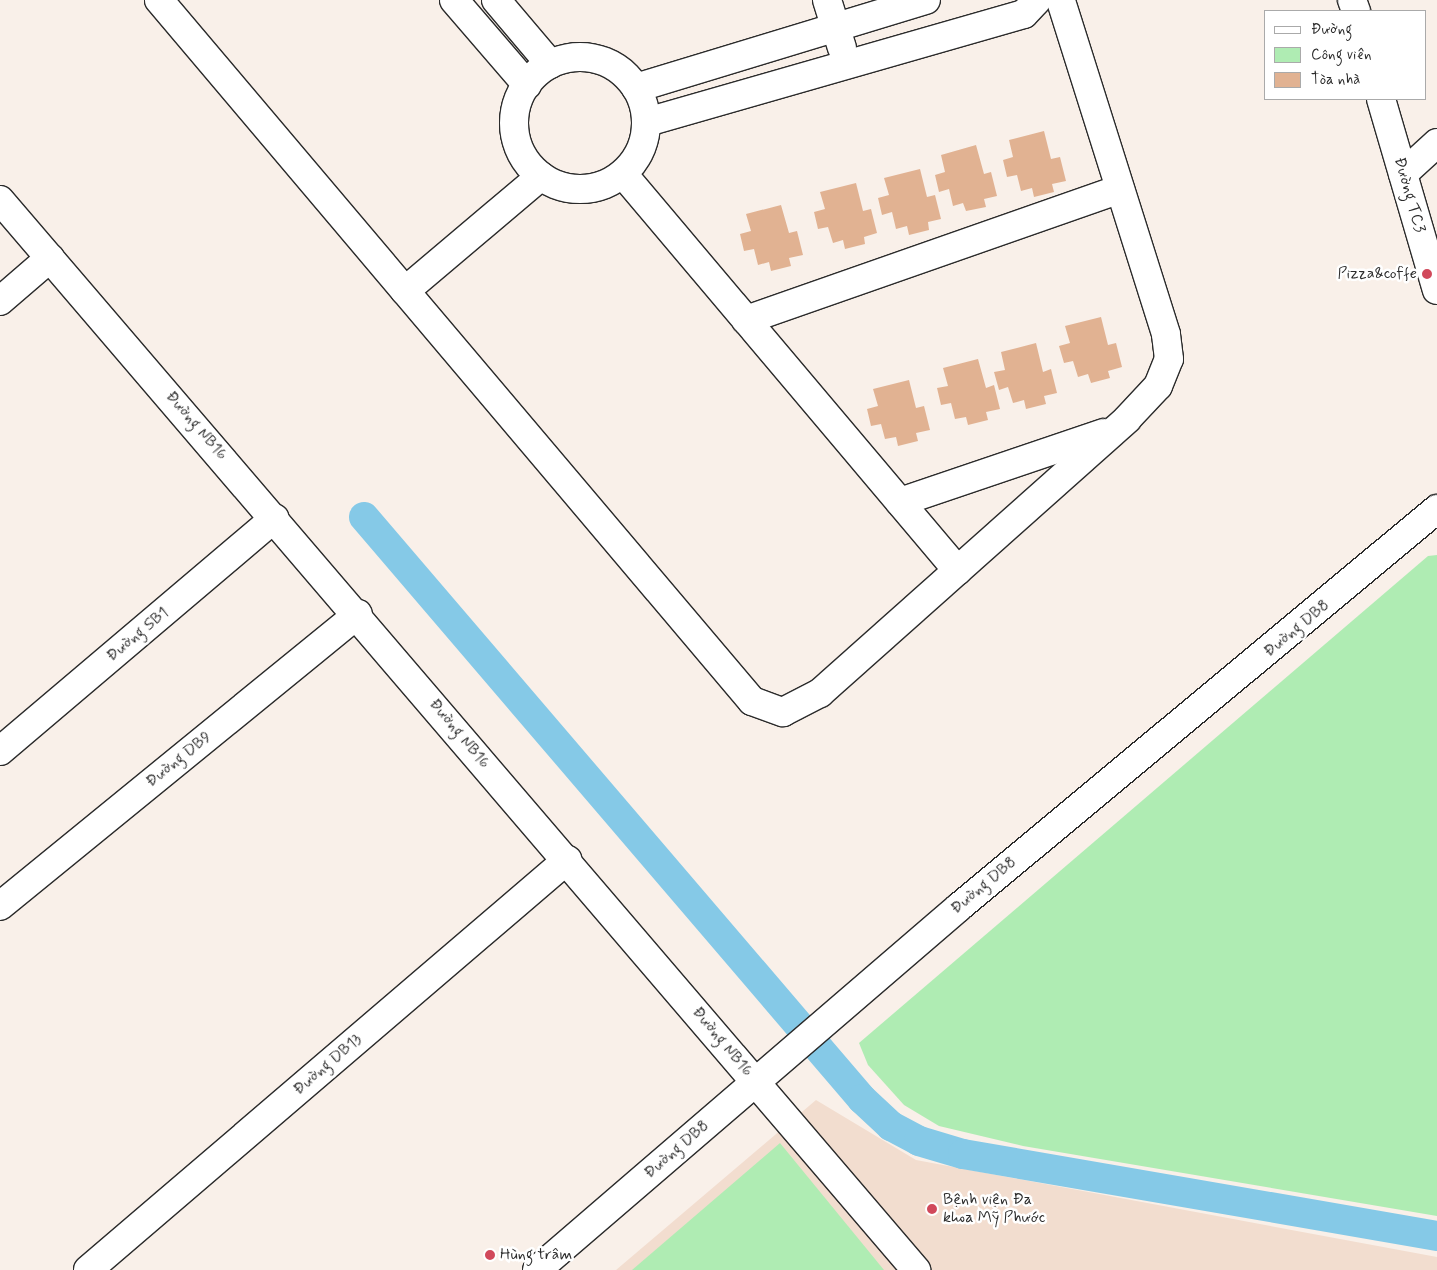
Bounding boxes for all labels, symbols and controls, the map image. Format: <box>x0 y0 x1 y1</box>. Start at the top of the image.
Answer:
legend <box>1264 10 1427 100</box>
text: Đường <box>1311 20 1352 40</box>
text: Công viên <box>1311 45 1371 65</box>
text: Tòa nhà <box>1311 70 1360 90</box>
street label: Đường TC3 <box>1390 157 1428 233</box>
place label: Pizza&coffe <box>1337 264 1417 284</box>
marker: Pizza&coffe <box>1421 268 1433 280</box>
street label: Đường NB16 <box>161 388 231 464</box>
street label: Đường DB8 <box>1261 597 1333 661</box>
street label: Đường SB1 <box>103 604 173 666</box>
street label: Đường NB16 <box>424 695 494 773</box>
street label: Đường DB9 <box>143 728 215 792</box>
street label: Đường DB8 <box>948 854 1020 918</box>
street label: Đường NB16 <box>687 1003 757 1081</box>
street label: Đường DB13 <box>290 1030 366 1100</box>
street label: Đường DB8 <box>641 1117 713 1183</box>
place label: Bệnh viện Đa khoa Mỹ Phước <box>943 1190 1045 1228</box>
marker: Bệnh viện Đa khoa Mỹ Phước <box>925 1202 939 1216</box>
place label: Hùng trâm <box>500 1245 574 1265</box>
marker: Hùng trâm <box>484 1249 496 1261</box>

